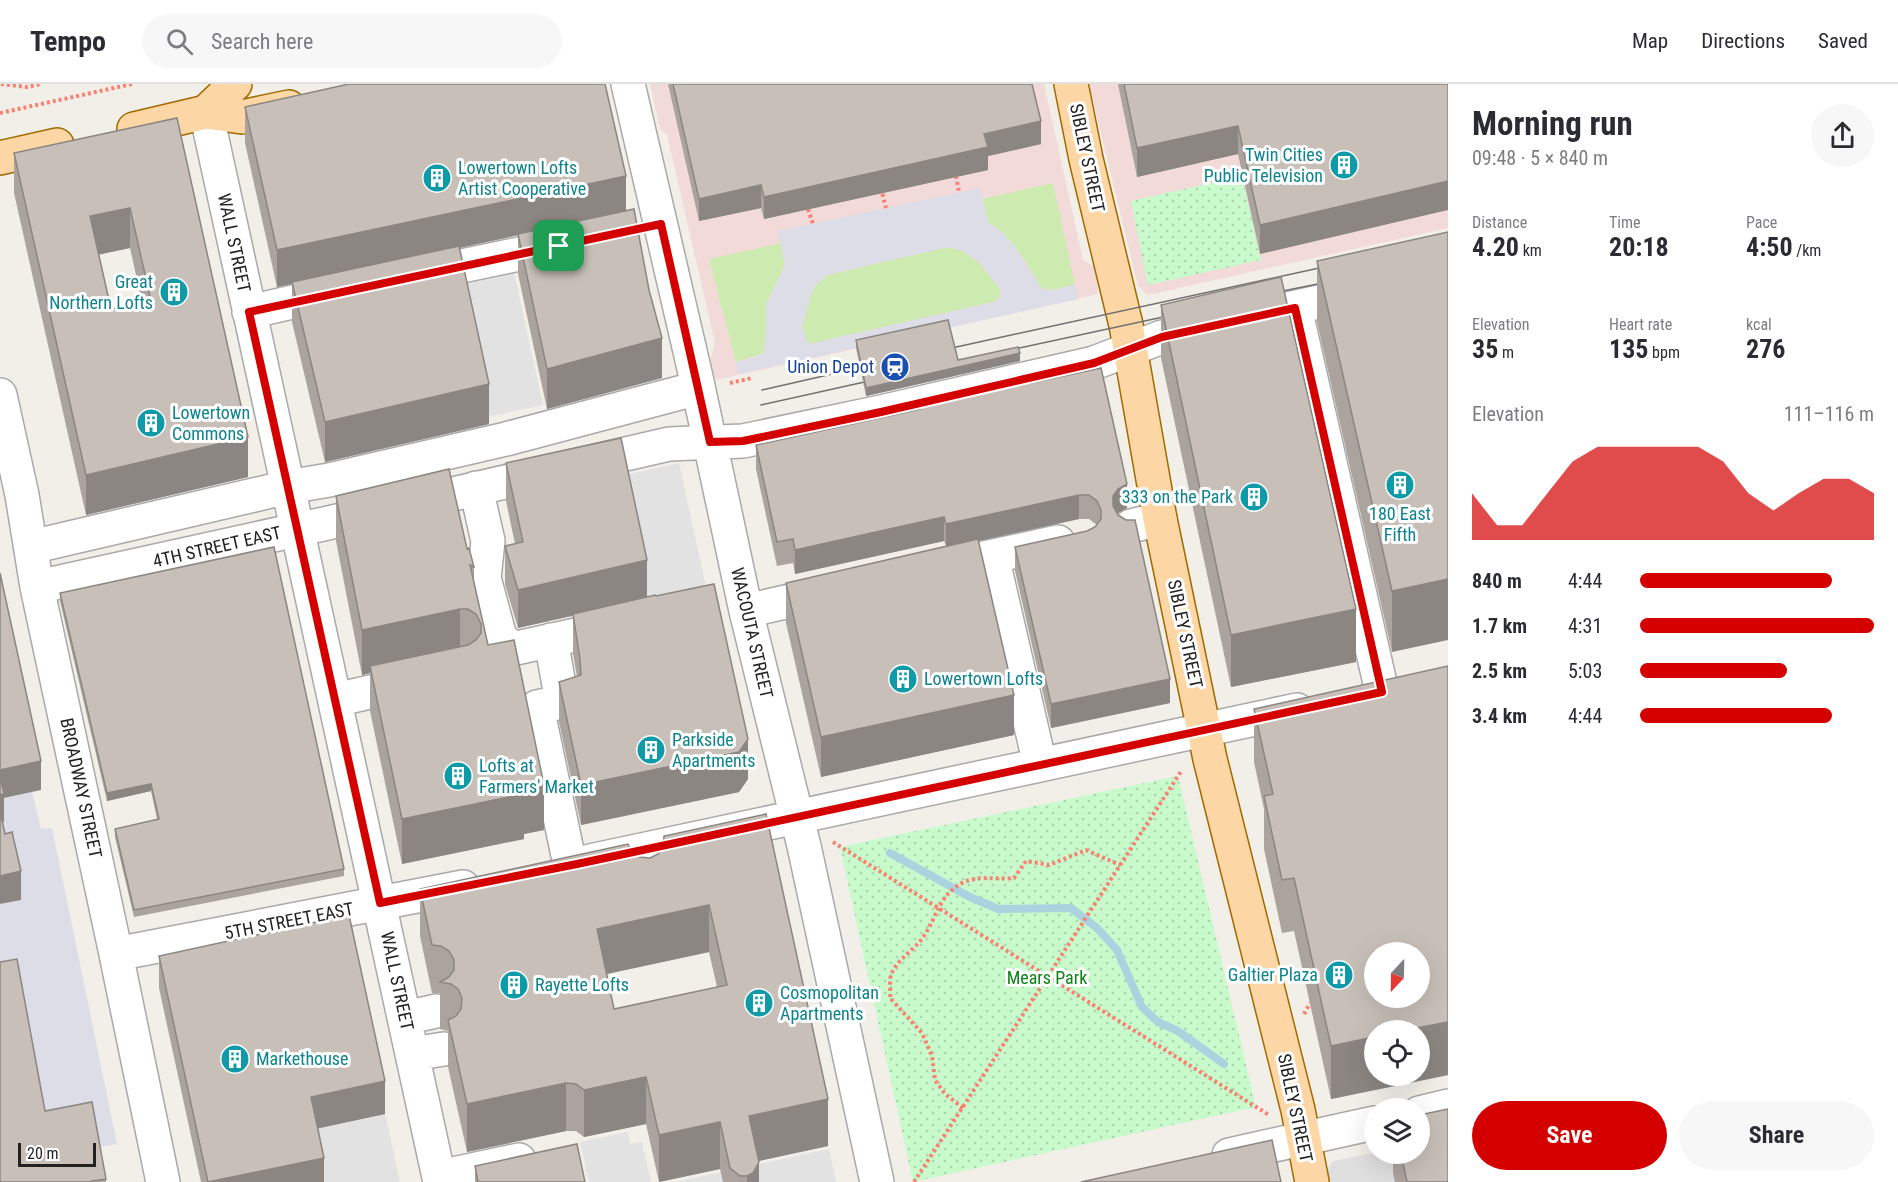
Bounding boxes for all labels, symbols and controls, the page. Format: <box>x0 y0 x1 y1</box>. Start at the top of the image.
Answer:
search box <box>142 14 562 68</box>
text: Tempo <box>30 25 106 58</box>
icon: search <box>163 25 196 58</box>
text: Search here <box>211 29 313 54</box>
text: Map <box>1632 29 1668 53</box>
text: Directions <box>1701 29 1785 53</box>
text: Saved <box>1818 29 1868 53</box>
street label: SIBLEY STREET <box>1066 102 1109 214</box>
text: Morning run <box>1472 104 1633 143</box>
button: share <box>1811 104 1874 167</box>
place label: Twin Cities Public Television <box>1204 144 1323 186</box>
text: 09:48 · 5 × 840 m <box>1472 146 1608 170</box>
building icon: Twin Cities Public Television <box>1328 149 1360 181</box>
place label: Lowertown Lofts Artist Cooperative <box>458 157 586 199</box>
building icon: Lowertown Lofts Artist Cooperative <box>421 162 453 194</box>
street label: WALL STREET <box>214 191 255 294</box>
text: Distance <box>1472 213 1527 232</box>
text: Time <box>1609 213 1641 232</box>
text: Pace <box>1746 213 1777 232</box>
pin <box>533 220 584 271</box>
icon: arrive <box>542 229 575 262</box>
text: 4.20 <box>1472 232 1519 262</box>
text: 20:18 <box>1609 232 1669 262</box>
text: 4:50 <box>1746 232 1793 262</box>
text: km <box>1519 241 1542 260</box>
text: /km <box>1793 241 1821 260</box>
place label: Great Northern Lofts <box>49 271 153 313</box>
building icon: Great Northern Lofts <box>158 276 190 308</box>
text: Elevation <box>1472 315 1530 334</box>
text: Heart rate <box>1609 315 1672 334</box>
text: kcal <box>1746 315 1772 334</box>
text: 35 <box>1472 334 1498 364</box>
text: 135 <box>1609 334 1648 364</box>
text: 276 <box>1746 334 1785 364</box>
text: m <box>1498 343 1514 362</box>
text: bpm <box>1648 343 1680 362</box>
station icon: Union Depot <box>879 351 911 383</box>
place label: Union Depot <box>787 356 874 377</box>
place label: Lowertown Commons <box>172 402 250 444</box>
text: Elevation <box>1472 402 1544 426</box>
text: 111–116 m <box>1784 402 1874 426</box>
building icon: Lowertown Commons <box>135 407 167 439</box>
building icon: 180 East Fifth <box>1384 469 1416 501</box>
building icon: 333 on the Park <box>1238 481 1270 513</box>
place label: 333 on the Park <box>1122 486 1233 507</box>
place label: 180 East Fifth <box>1369 503 1431 545</box>
street label: 4TH STREET EAST <box>151 522 283 571</box>
street label: WACOUTA STREET <box>727 565 778 700</box>
text: 840 m <box>1472 569 1522 593</box>
text: 4:44 <box>1568 569 1602 593</box>
street label: SIBLEY STREET <box>1164 578 1207 690</box>
text: 1.7 km <box>1472 614 1527 638</box>
text: 4:31 <box>1568 614 1602 638</box>
text: 2.5 km <box>1472 659 1527 683</box>
text: 5:03 <box>1568 659 1602 683</box>
building icon: Lowertown Lofts <box>887 663 919 695</box>
place label: Lowertown Lofts <box>924 668 1043 689</box>
text: 3.4 km <box>1472 704 1527 728</box>
text: 4:44 <box>1568 704 1602 728</box>
street label: BROADWAY STREET <box>56 716 107 860</box>
place label: Parkside Apartments <box>672 729 755 771</box>
building icon: Parkside Apartments <box>635 734 667 766</box>
place label: Lofts at Farmers' Market <box>479 755 594 797</box>
building icon: Lofts at Farmers' Market <box>442 760 474 792</box>
street label: 5TH STREET EAST <box>223 898 355 943</box>
street label: WALL STREET <box>377 929 418 1032</box>
north arrow <box>1364 942 1430 1008</box>
map controls <box>1364 942 1430 1164</box>
building icon: Galtier Plaza <box>1323 959 1355 991</box>
place label: Galtier Plaza <box>1228 964 1318 985</box>
park label: Mears Park <box>1007 967 1087 988</box>
building icon: Rayette Lofts <box>498 969 530 1001</box>
place label: Rayette Lofts <box>535 974 629 995</box>
place label: Cosmopolitan Apartments <box>780 982 879 1024</box>
building icon: Cosmopolitan Apartments <box>743 987 775 1019</box>
button: locate <box>1364 1020 1430 1086</box>
building icon: Markethouse <box>219 1043 251 1075</box>
place label: Markethouse <box>256 1048 348 1069</box>
street label: SIBLEY STREET <box>1274 1052 1317 1164</box>
button: layers <box>1364 1098 1430 1164</box>
button: Save <box>1472 1101 1667 1170</box>
button: Share <box>1679 1101 1874 1170</box>
scale bar <box>18 1140 96 1168</box>
text: 20 m <box>27 1144 59 1163</box>

